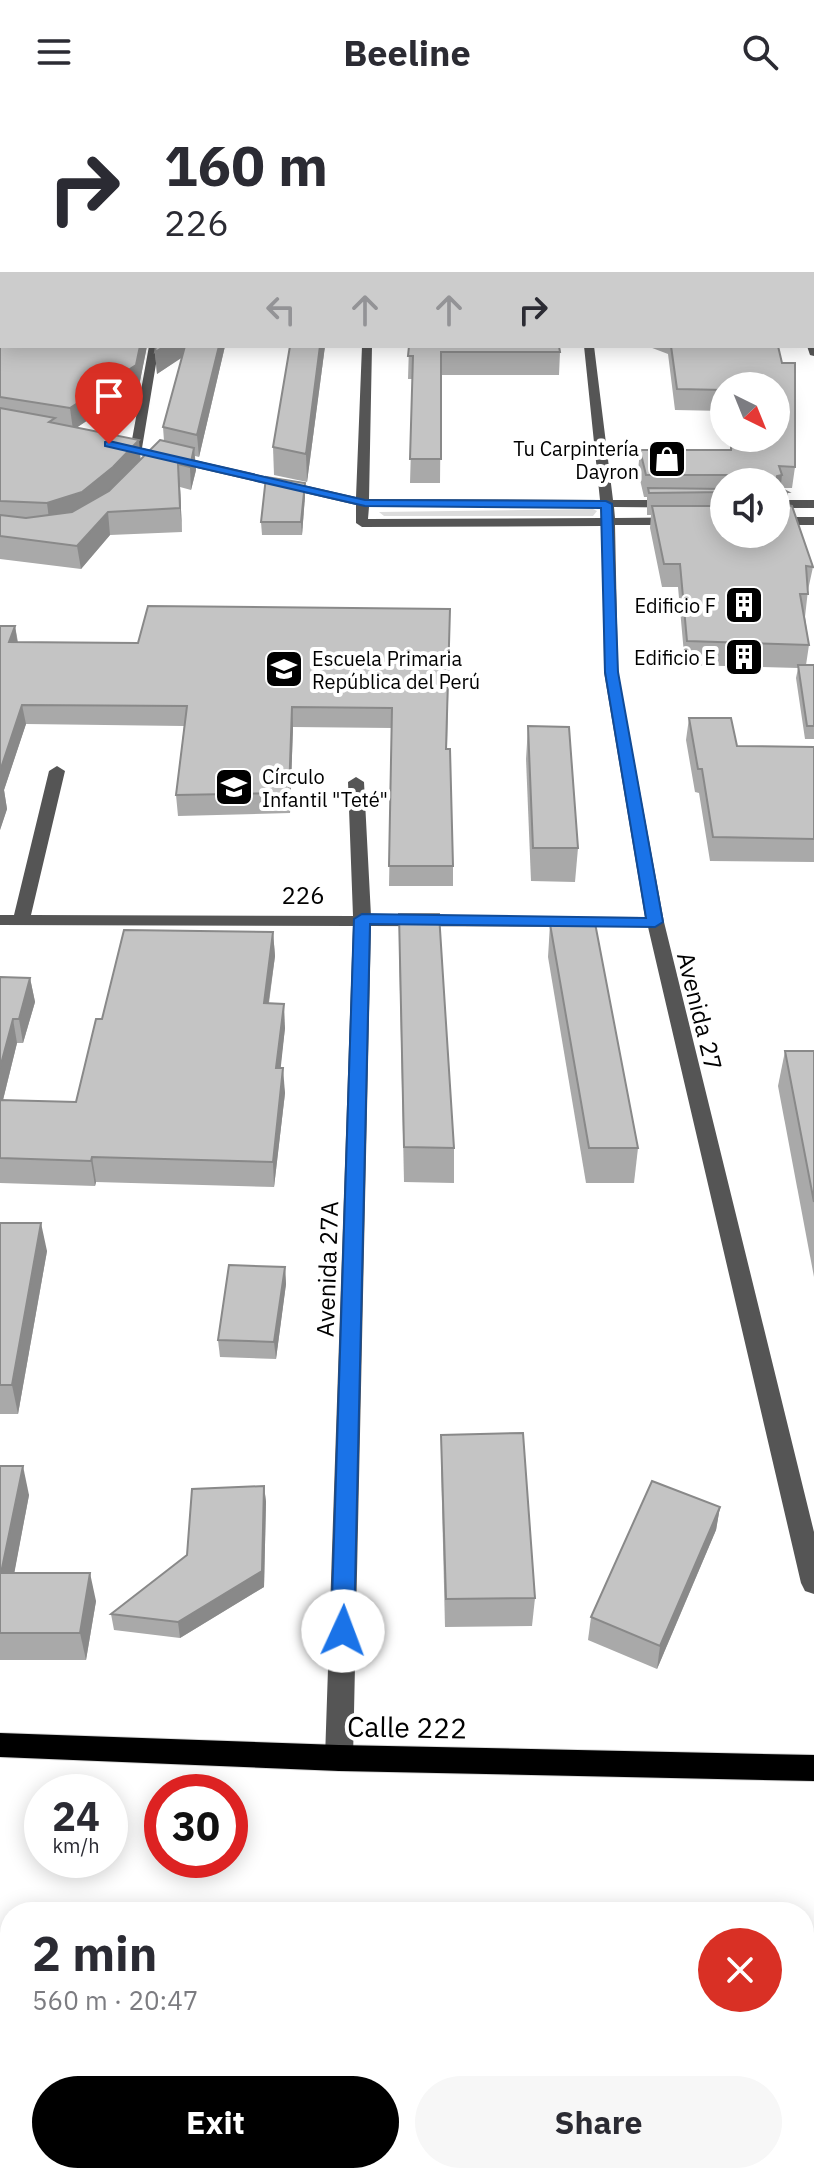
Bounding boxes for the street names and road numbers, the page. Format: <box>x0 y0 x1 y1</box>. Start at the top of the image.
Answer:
street label: 226 <box>281 879 325 911</box>
street label: Avenida 27 <box>670 949 730 1073</box>
street label: Avenida 27A <box>309 1201 345 1337</box>
street label: Calle 222 <box>347 1707 467 1747</box>

